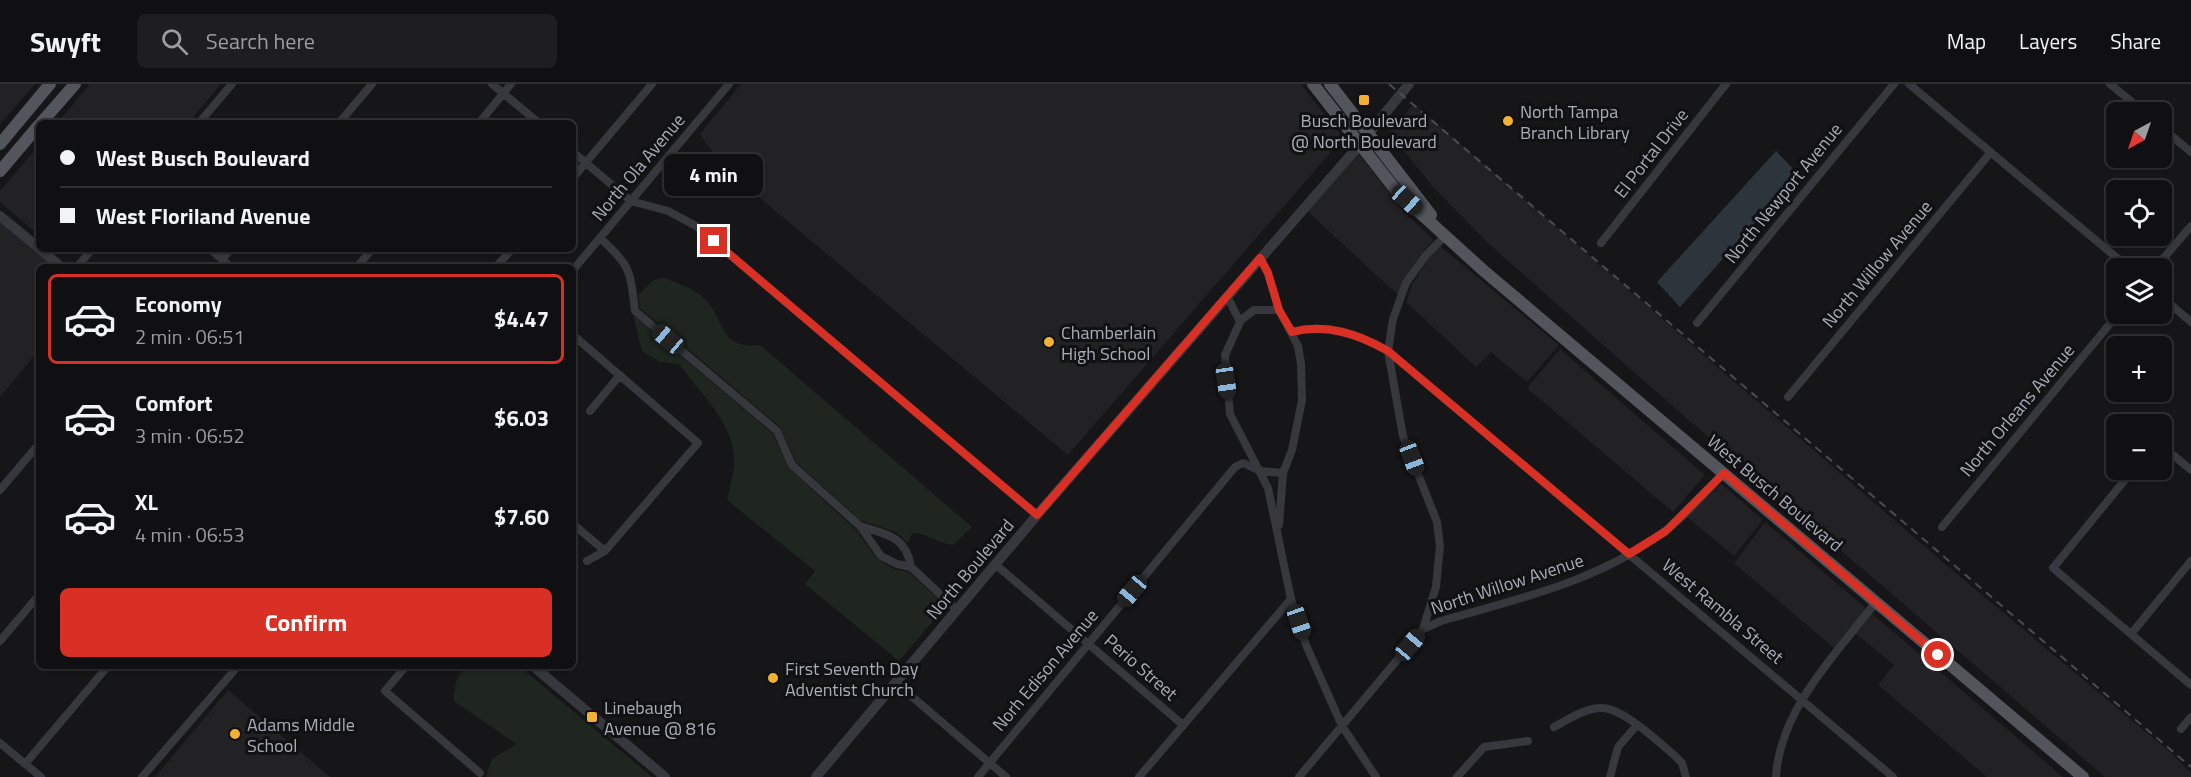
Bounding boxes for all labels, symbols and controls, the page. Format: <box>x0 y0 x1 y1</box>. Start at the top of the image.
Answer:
search box <box>137 14 557 68</box>
text: Swyft <box>30 20 101 63</box>
text: Search here <box>206 24 315 58</box>
icon: search <box>158 25 191 58</box>
text: Map <box>1947 25 1986 57</box>
text: Layers <box>2019 25 2077 57</box>
text: Share <box>2110 25 2161 57</box>
marker: Busch Boulevard @ North Boulevard <box>1357 93 1371 107</box>
place label: North Tampa Branch Library <box>1520 98 1630 146</box>
street label: El Portal Drive <box>1607 102 1695 204</box>
north arrow <box>2106 102 2172 168</box>
map controls <box>2106 102 2172 480</box>
street label: North Ola Avenue <box>585 107 691 227</box>
place label: Busch Boulevard @ North Boulevard <box>1291 107 1437 155</box>
marker: North Tampa Branch Library <box>1501 114 1515 128</box>
street label: North Newport Avenue <box>1718 117 1848 269</box>
text: West Busch Boulevard <box>96 141 310 175</box>
callout: 4 min <box>664 154 764 196</box>
text: 4 min <box>689 159 738 190</box>
button: locate <box>2106 180 2172 246</box>
car <box>1388 181 1426 219</box>
street label: North Willow Avenue <box>1815 194 1939 334</box>
text: West Floriland Avenue <box>96 199 310 233</box>
route end <box>700 227 727 254</box>
button: layers <box>2106 258 2172 324</box>
text: Economy <box>135 287 222 321</box>
icon: car <box>63 292 117 346</box>
text: $4.47 <box>494 302 549 336</box>
place label: Chamberlain High School <box>1061 319 1156 367</box>
text: 2 min · 06:51 <box>135 321 245 352</box>
car <box>648 321 688 357</box>
marker: Chamberlain High School <box>1042 335 1056 349</box>
button: + <box>2106 336 2172 402</box>
street label: North Orleans Avenue <box>1953 338 2081 482</box>
car <box>1215 362 1237 400</box>
text: Comfort <box>135 386 213 420</box>
icon: car <box>63 391 117 445</box>
text: $6.03 <box>494 401 549 435</box>
button: − <box>2106 414 2172 480</box>
text: 3 min · 06:52 <box>135 420 245 451</box>
street label: West Busch Boulevard <box>1701 428 1849 558</box>
car <box>1397 438 1427 478</box>
text: XL <box>135 485 158 519</box>
icon: car <box>63 490 117 544</box>
text: $7.60 <box>494 500 549 534</box>
street label: North Boulevard <box>920 513 1020 625</box>
text: 4 min · 06:53 <box>135 519 245 550</box>
street label: North Willow Avenue <box>1427 547 1587 621</box>
street label: West Rambla Street <box>1656 552 1790 670</box>
car <box>1114 571 1150 611</box>
button: Confirm <box>60 588 552 657</box>
car <box>1285 602 1313 642</box>
street label: Norh Edison Avenue <box>986 603 1104 737</box>
car <box>1392 625 1428 665</box>
street label: Perio Street <box>1098 627 1184 707</box>
route start <box>1924 641 1951 668</box>
place label: First Seventh Day Adventist Church <box>785 655 919 703</box>
marker: First Seventh Day Adventist Church <box>766 671 780 685</box>
place label: Linebaugh Avenue @ 816 <box>604 694 716 742</box>
marker: Linebaugh Avenue @ 816 <box>585 710 599 724</box>
place label: Adams Middle School <box>247 711 355 759</box>
marker: Adams Middle School <box>228 727 242 741</box>

